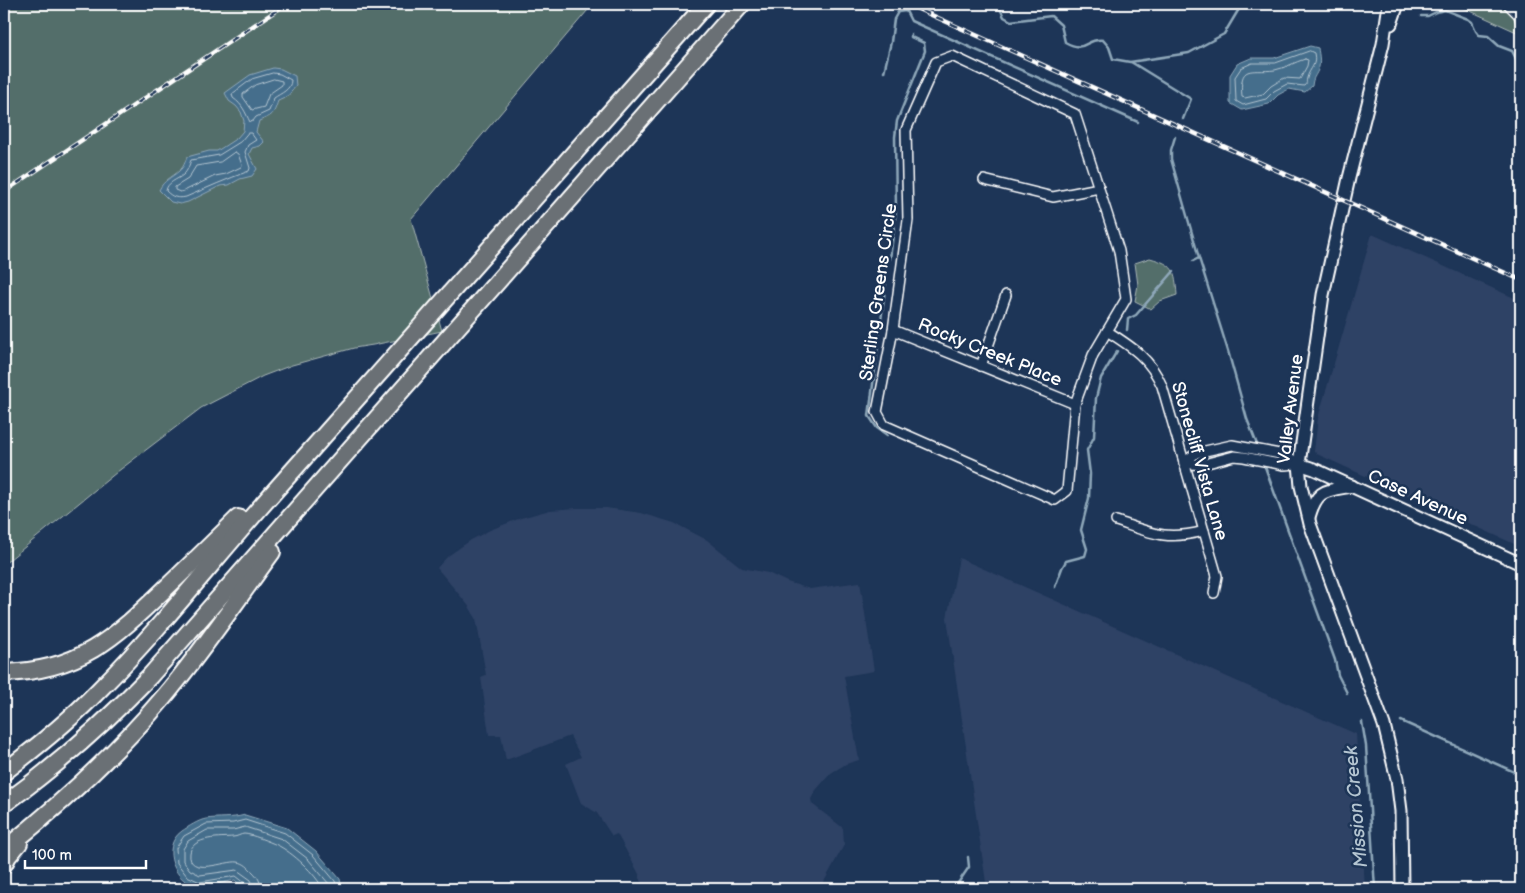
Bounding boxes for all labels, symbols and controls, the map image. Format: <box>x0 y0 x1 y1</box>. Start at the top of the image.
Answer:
street label: Sterling Greens Circle <box>856 202 901 382</box>
street label: Rocky Creek Place <box>915 314 1065 391</box>
street label: Valley Avenue <box>1273 353 1308 465</box>
street label: Stonecliff Vista Lane <box>1167 379 1232 543</box>
street label: Case Avenue <box>1364 465 1471 530</box>
water label: Mission Creek <box>1340 744 1373 869</box>
scale bar <box>25 838 146 870</box>
text: 100 m <box>32 846 72 865</box>

